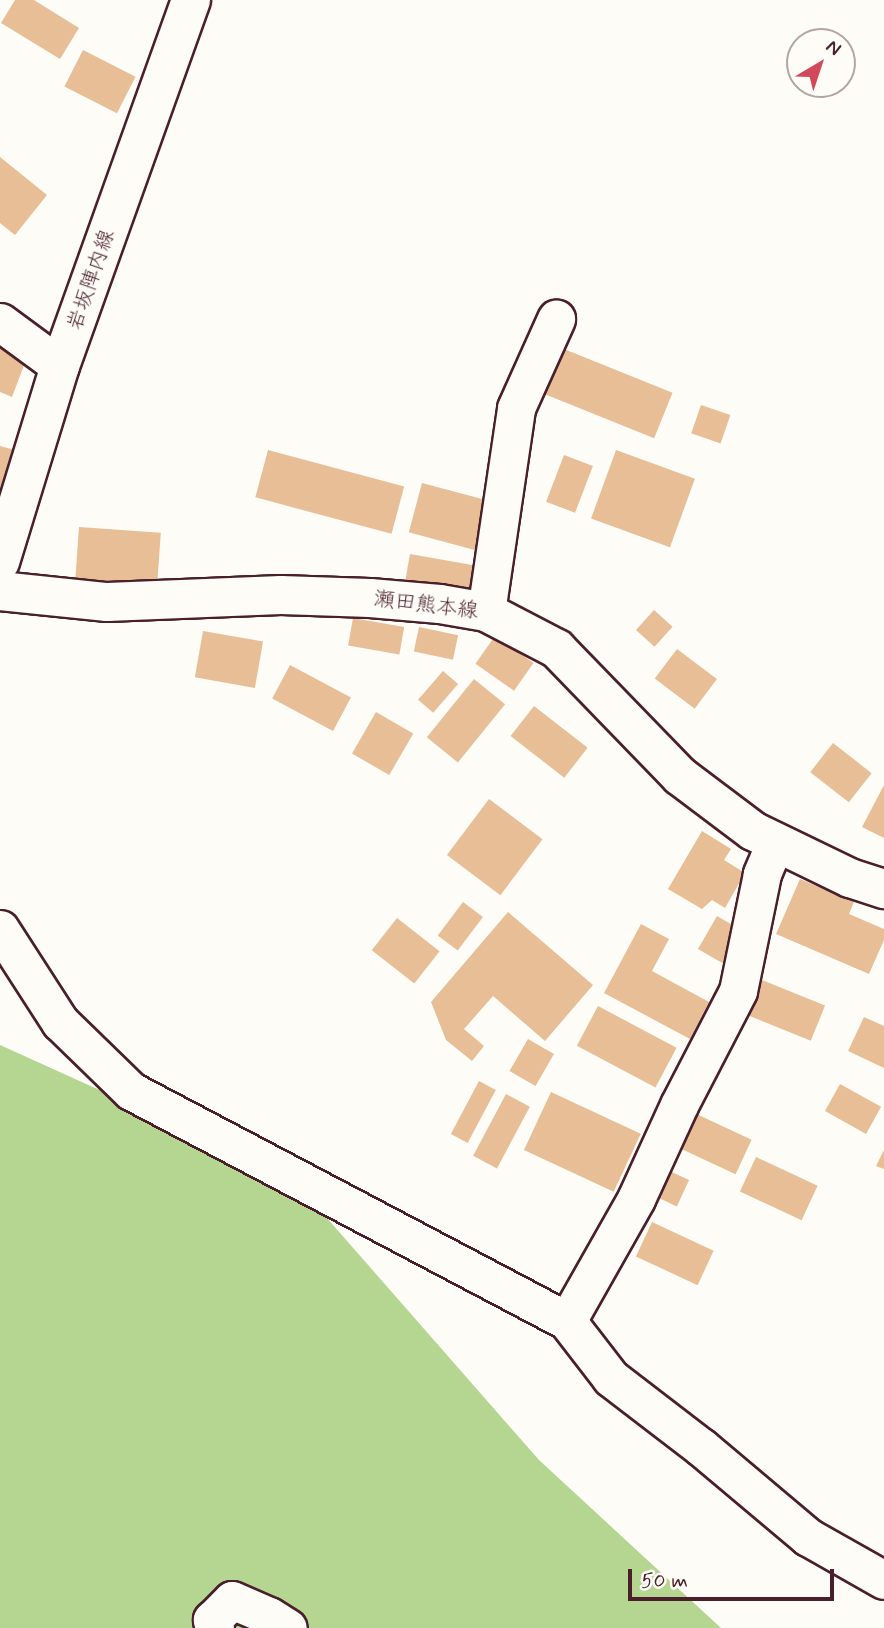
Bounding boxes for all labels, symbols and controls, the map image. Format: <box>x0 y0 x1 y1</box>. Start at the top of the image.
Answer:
north arrow <box>786 28 856 98</box>
text: N <box>820 34 846 62</box>
street label: 岩坂陣内線 <box>62 226 120 334</box>
street label: 瀬田熊本線 <box>372 586 480 624</box>
scale bar <box>632 1554 838 1598</box>
text: 50 m <box>641 1567 688 1595</box>

